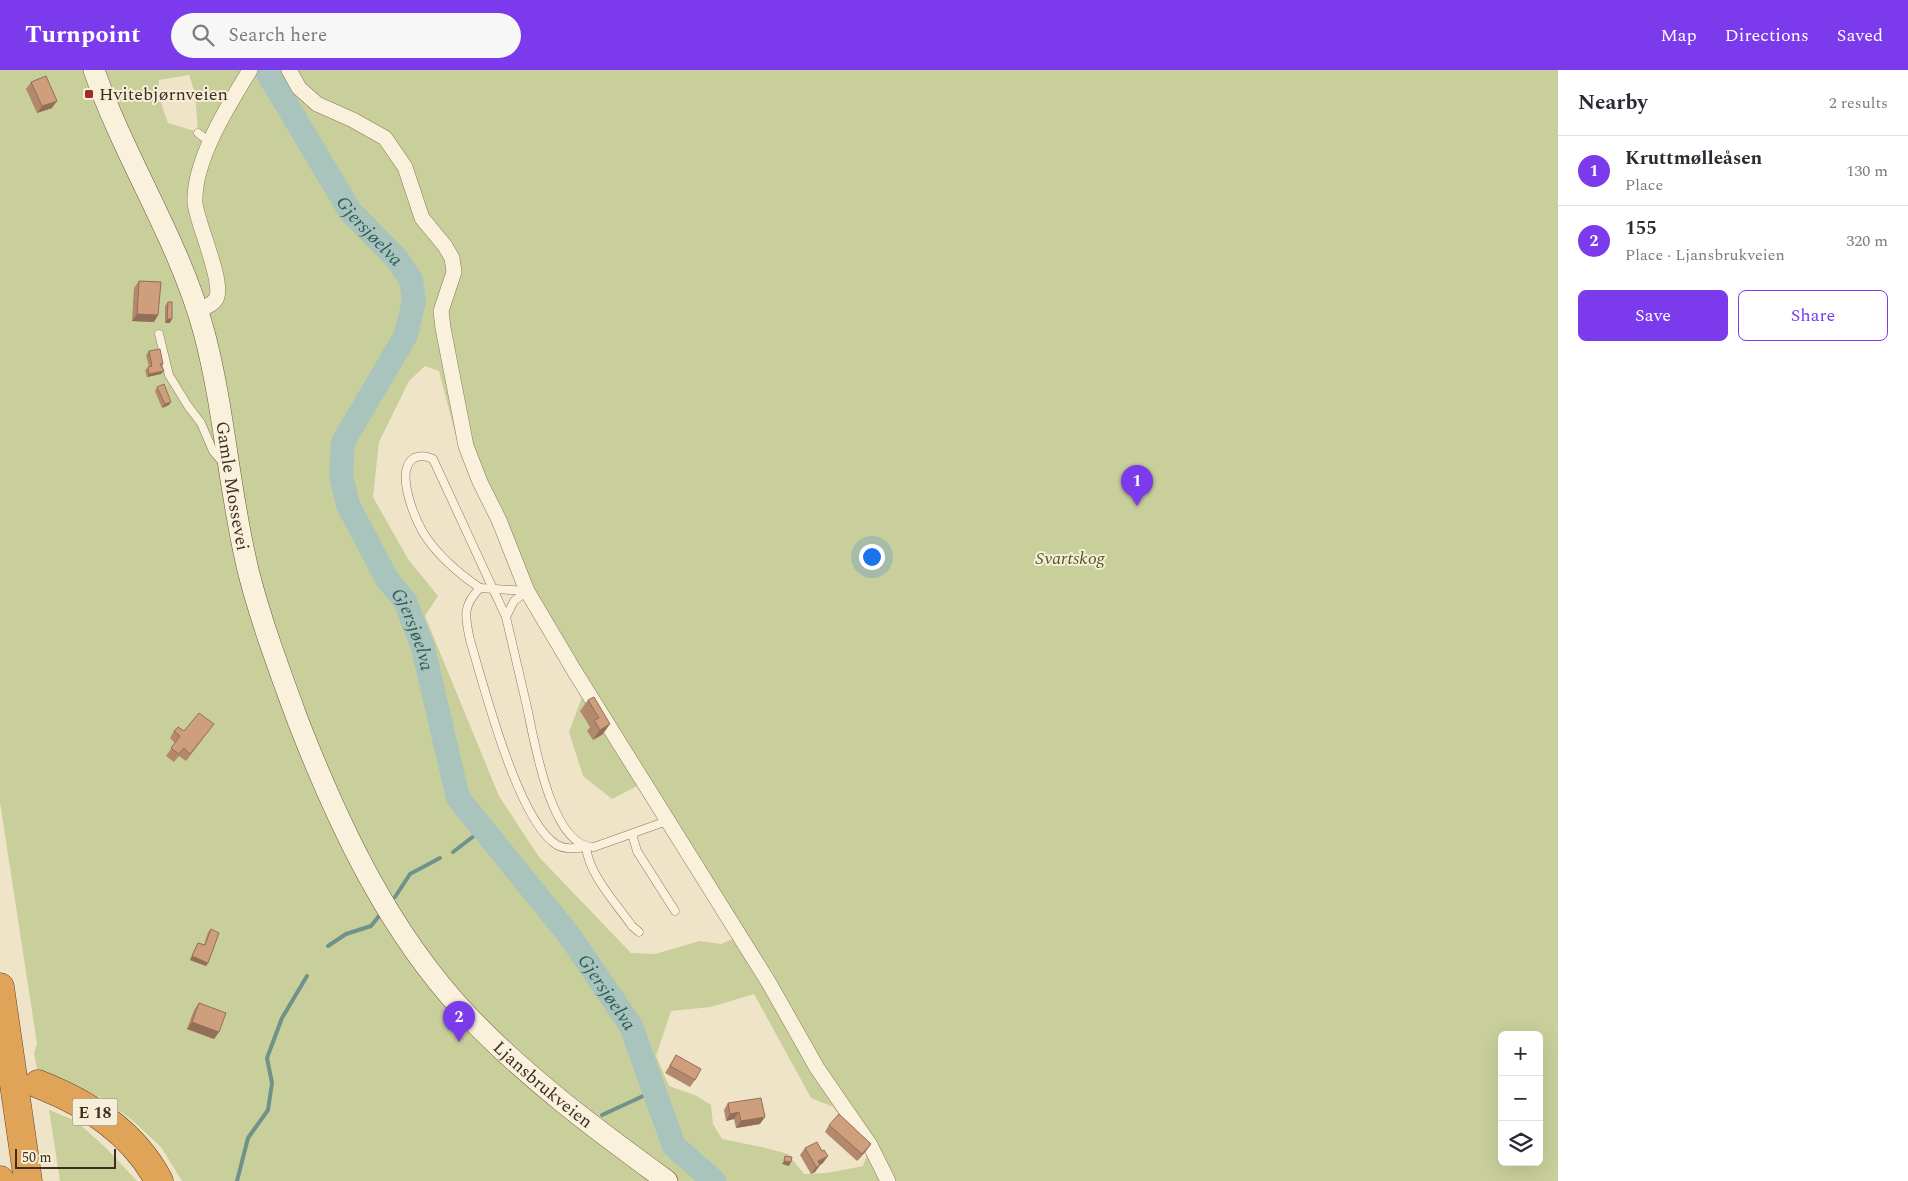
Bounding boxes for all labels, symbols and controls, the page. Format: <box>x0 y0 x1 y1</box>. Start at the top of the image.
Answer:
search box <box>171 13 521 58</box>
text: Turnpoint <box>25 17 141 53</box>
icon: search <box>189 21 217 49</box>
text: Search here <box>229 21 327 50</box>
text: Map <box>1661 22 1697 49</box>
text: Directions <box>1725 22 1809 49</box>
text: Saved <box>1837 22 1883 49</box>
place label: Hvitebjørnveien <box>99 81 228 108</box>
text: Nearby <box>1578 87 1648 119</box>
marker: Hvitebjørnveien <box>83 88 95 100</box>
text: 2 results <box>1829 91 1888 115</box>
text: Kruttmølleåsen <box>1625 144 1762 173</box>
text: 1 <box>1590 159 1598 183</box>
text: 130 m <box>1846 159 1888 183</box>
text: Place <box>1625 173 1663 197</box>
water label: Gjersjøelva <box>328 191 410 274</box>
text: 155 <box>1625 214 1657 243</box>
text: 2 <box>1590 229 1598 253</box>
text: 320 m <box>1846 229 1888 253</box>
text: Place · Ljansbrukveien <box>1625 243 1785 267</box>
button: Save <box>1578 290 1728 341</box>
button: Share <box>1738 290 1888 341</box>
street label: Gamle Mossevei <box>208 419 256 553</box>
pin: 1 <box>1121 465 1153 506</box>
your location <box>859 544 885 570</box>
park label: Svartskog <box>1036 545 1105 572</box>
water label: Gjersjøelva <box>383 581 441 674</box>
water label: Gjersjøelva <box>570 948 643 1037</box>
pin: 2 <box>443 1001 475 1042</box>
map controls <box>1498 1031 1543 1166</box>
button: + <box>1498 1031 1543 1076</box>
street label: Ljansbrukveien <box>487 1035 598 1135</box>
button: − <box>1498 1076 1543 1121</box>
road number: E 18 <box>72 1098 118 1126</box>
button: layers <box>1498 1121 1543 1166</box>
scale bar <box>15 1146 116 1169</box>
text: 50 m <box>22 1147 52 1168</box>

